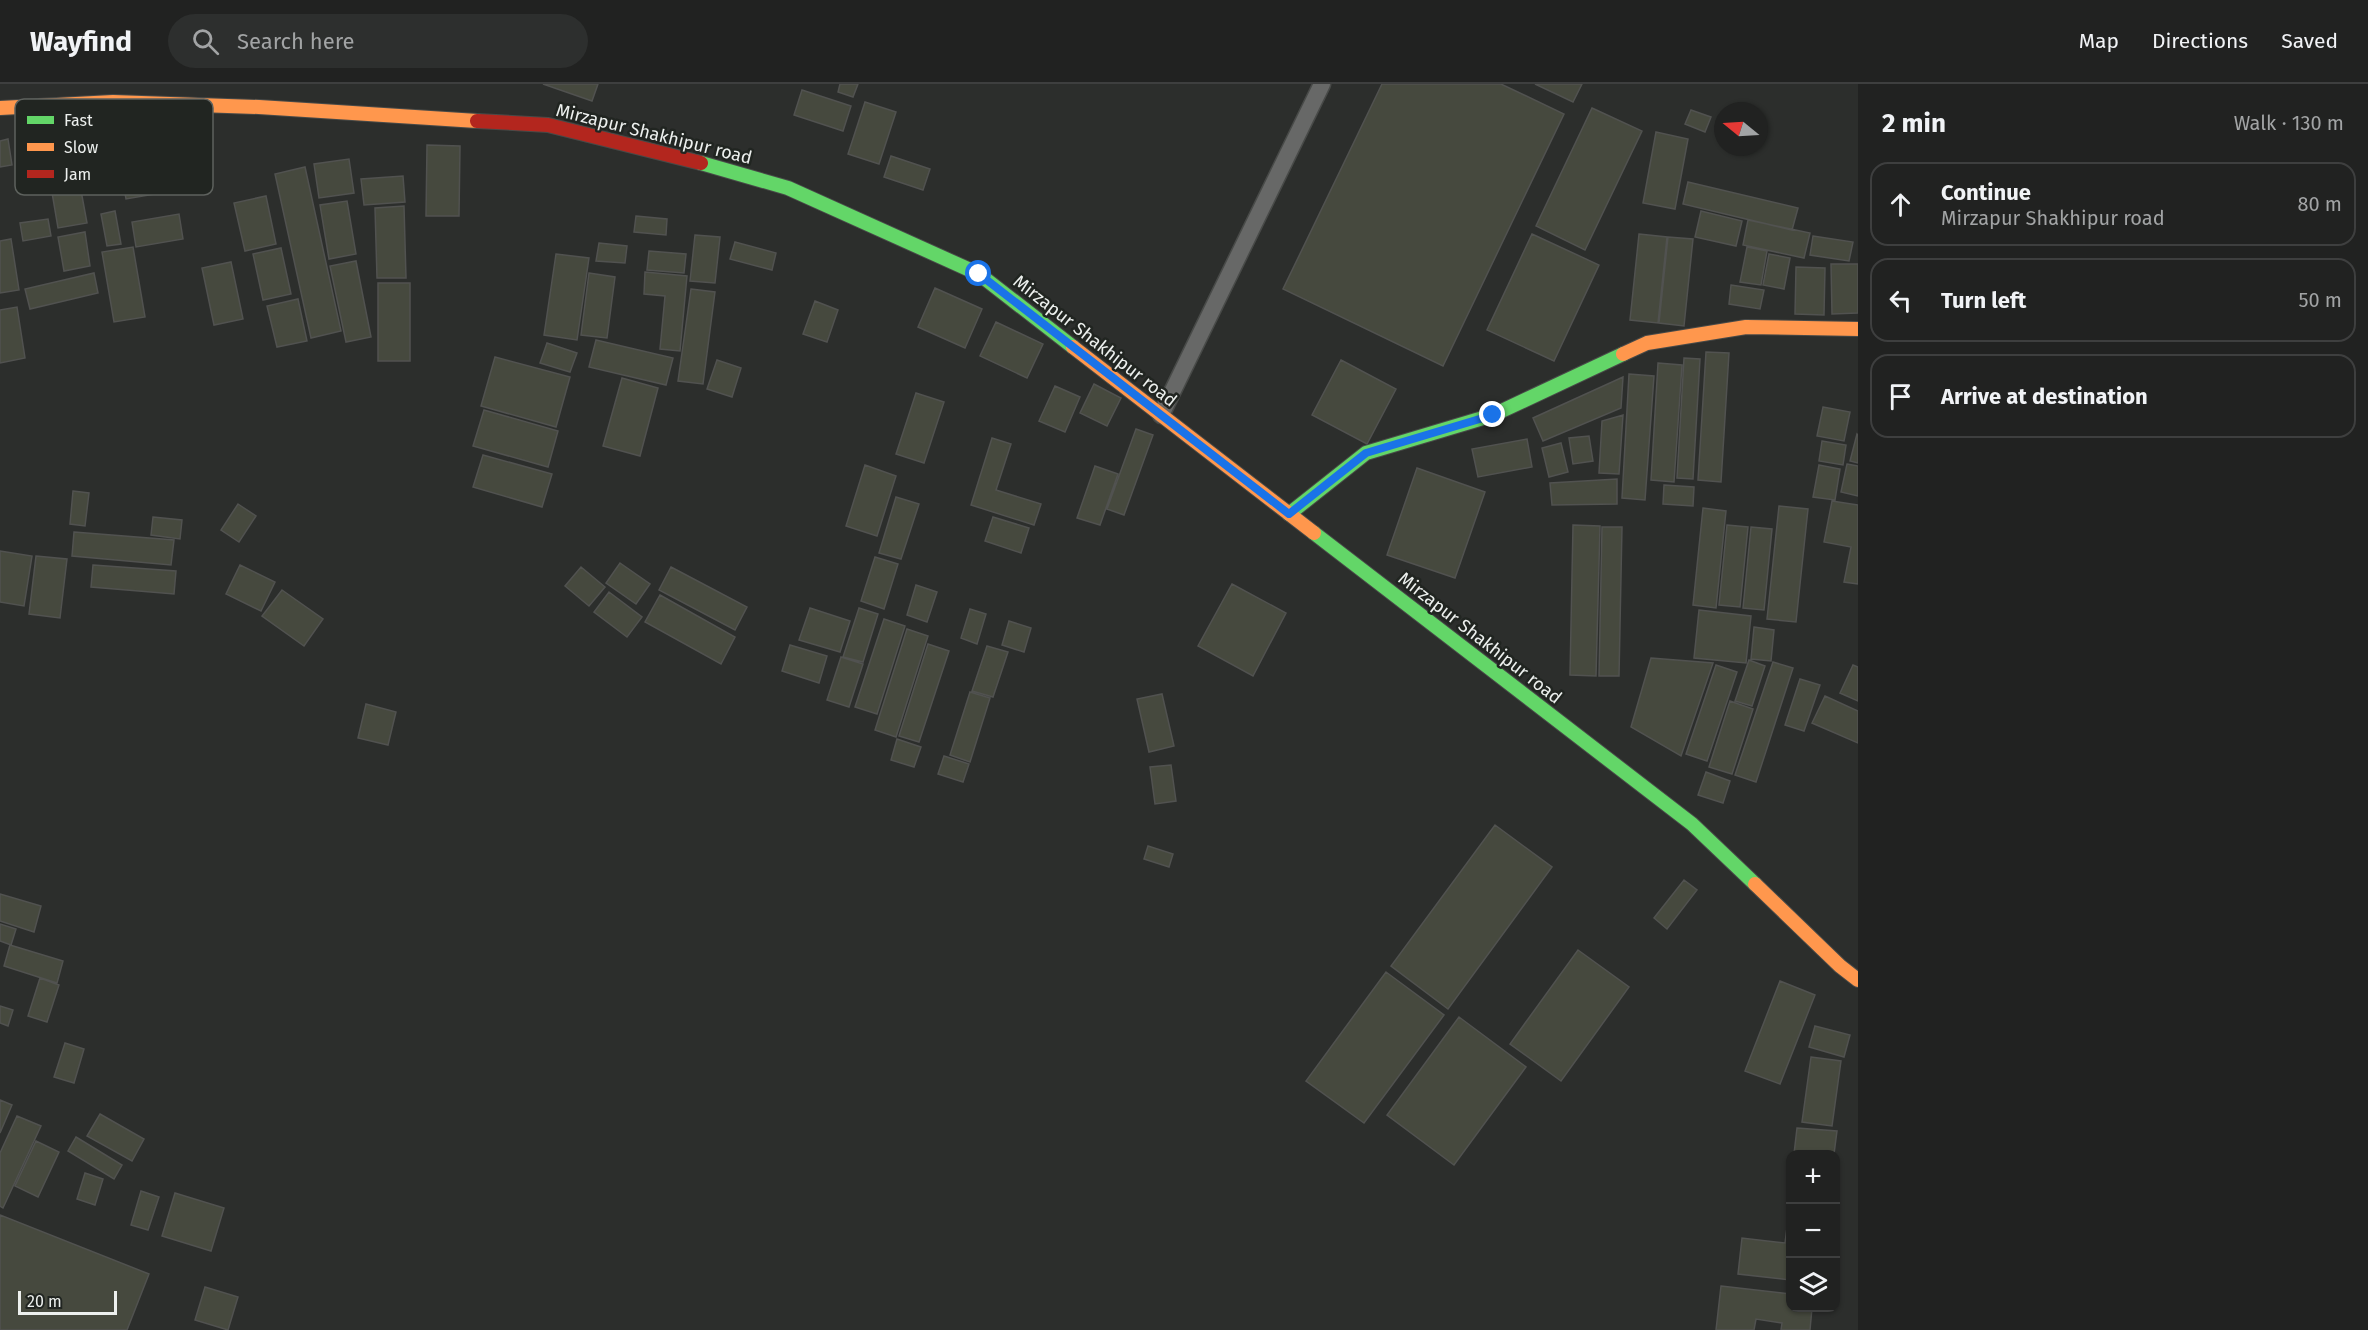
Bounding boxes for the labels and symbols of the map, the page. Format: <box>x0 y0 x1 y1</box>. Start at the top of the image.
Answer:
legend <box>15 99 213 195</box>
street label: Mirzapur Shakhipur road <box>554 99 754 169</box>
north arrow <box>1714 102 1768 156</box>
text: Fast <box>64 111 93 130</box>
text: Slow <box>64 138 99 157</box>
text: Jam <box>64 165 91 184</box>
route start <box>965 260 991 286</box>
street label: Mirzapur Shakhipur road <box>1009 270 1181 412</box>
route end <box>1479 401 1505 427</box>
street label: Mirzapur Shakhipur road <box>1394 567 1566 709</box>
scale bar <box>18 1288 117 1316</box>

